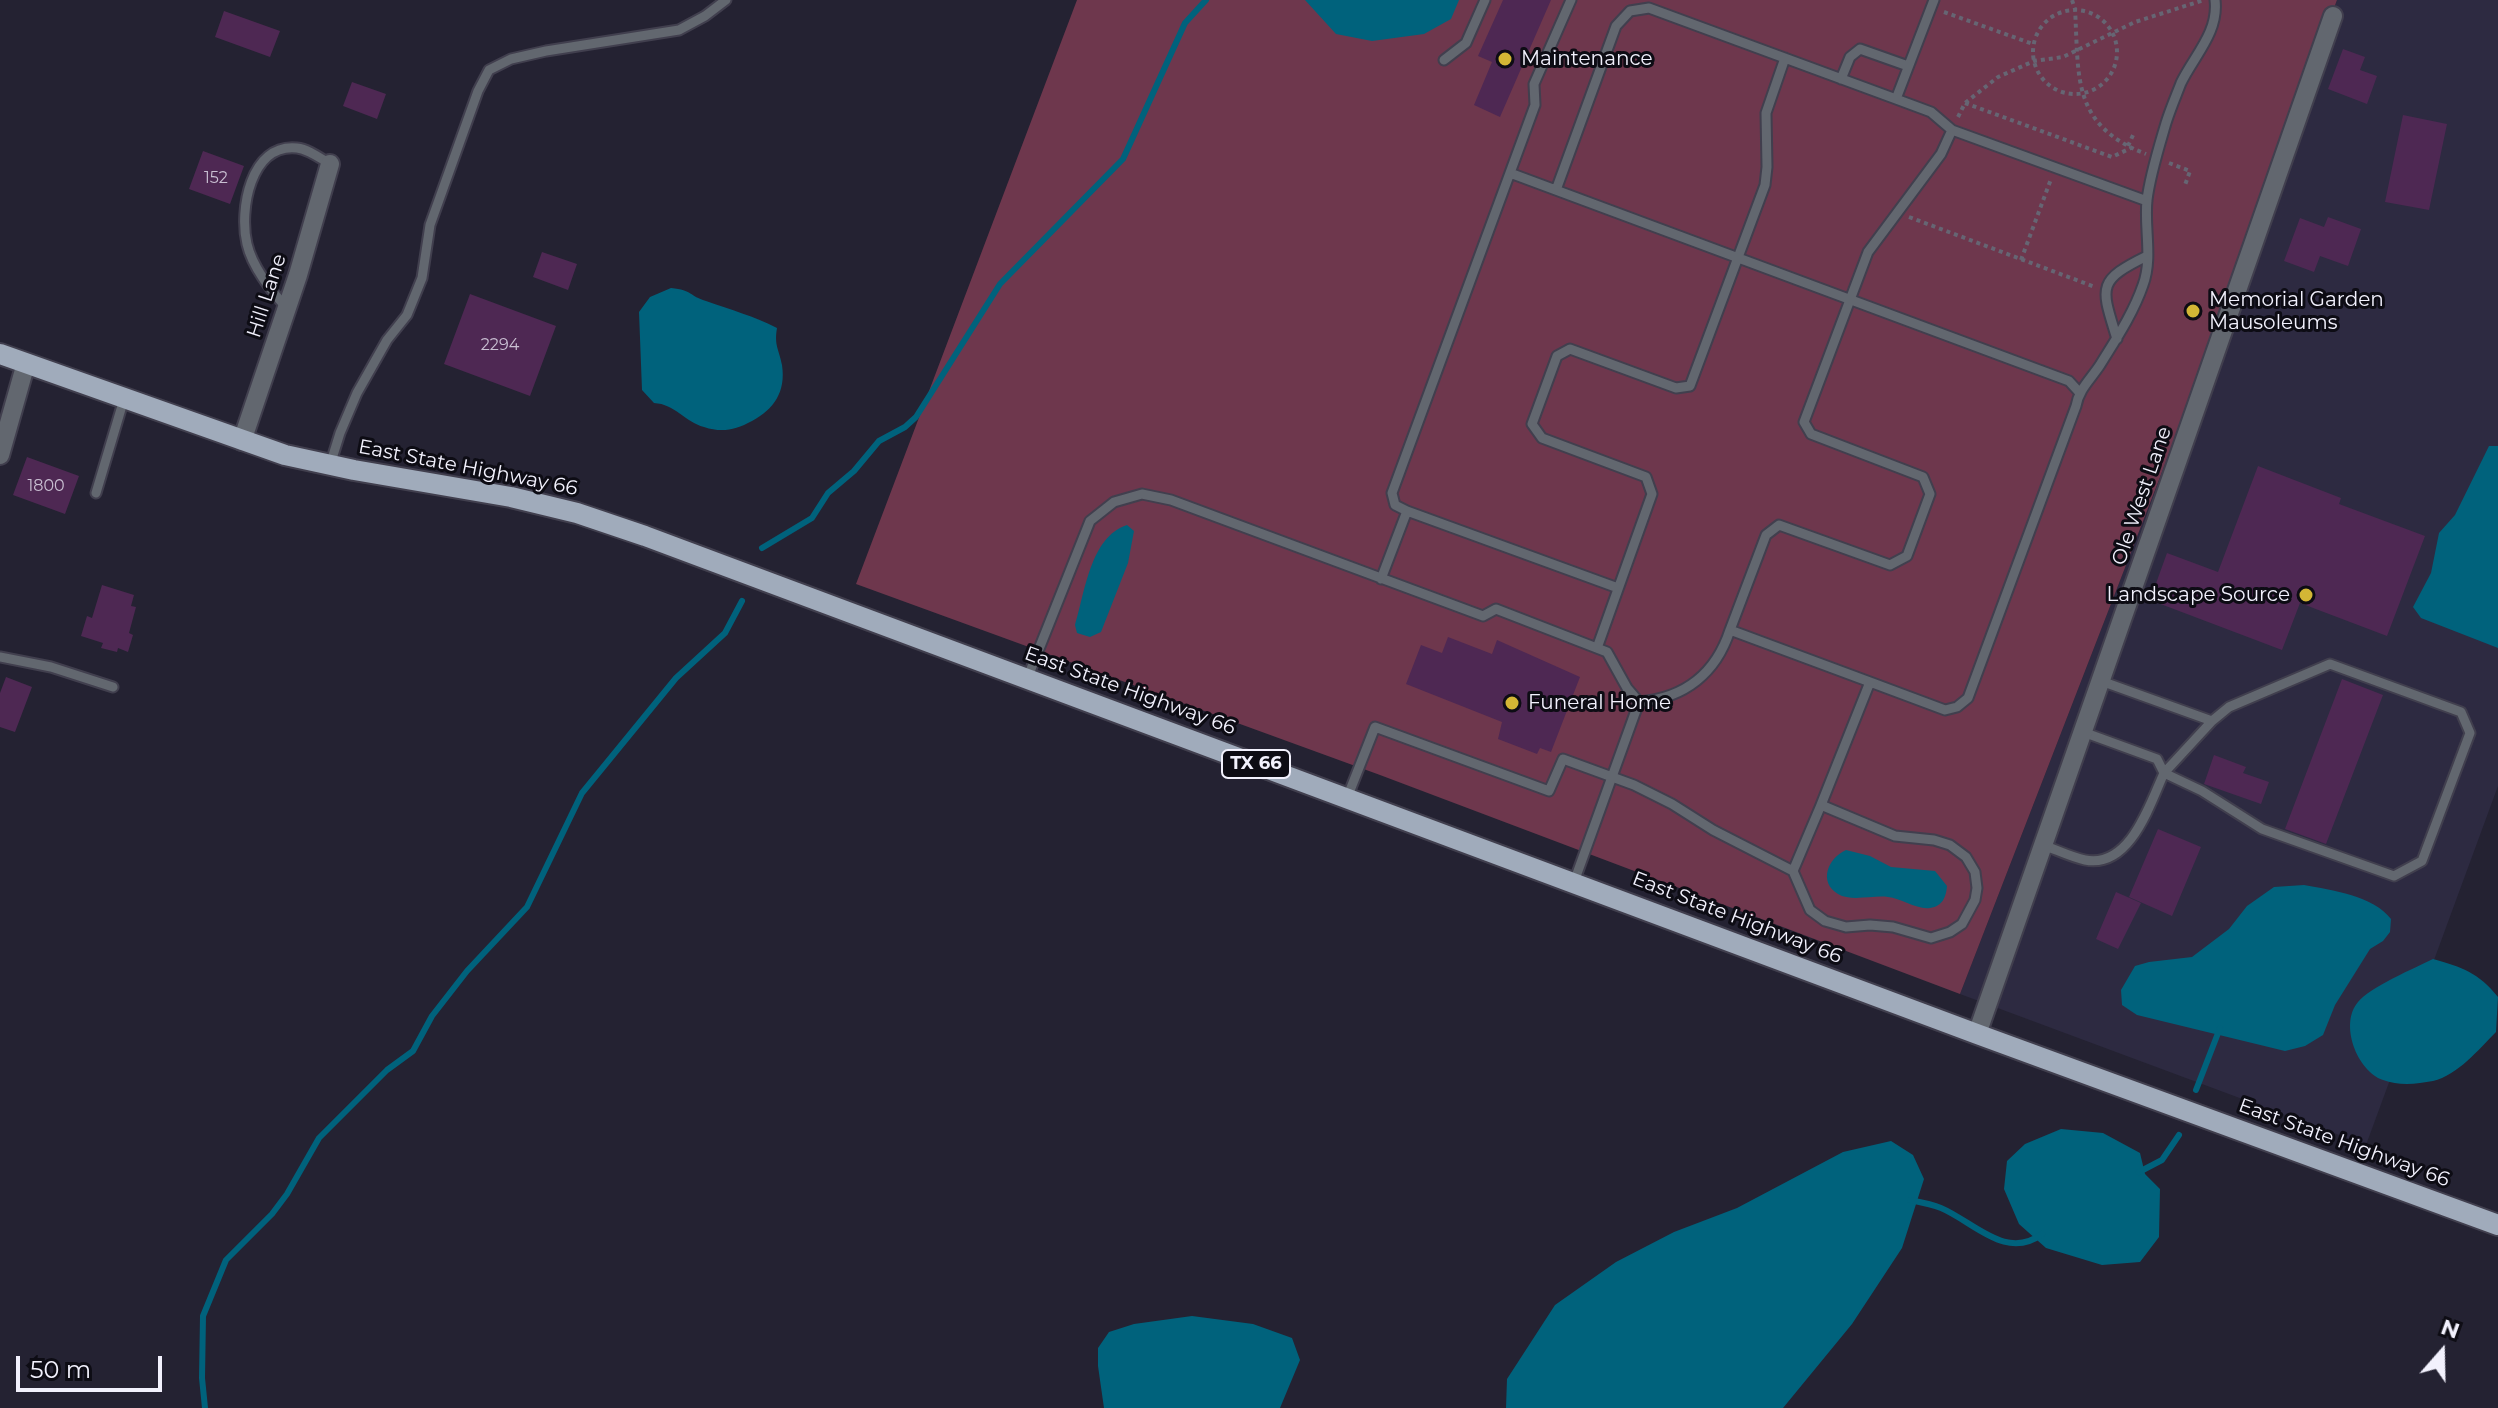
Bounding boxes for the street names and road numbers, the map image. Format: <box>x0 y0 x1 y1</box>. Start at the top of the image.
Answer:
street label: Hill Lane <box>242 251 292 341</box>
street label: Ole West Lane <box>2107 424 2177 568</box>
street label: East State Highway 66 <box>356 435 580 501</box>
street label: East State Highway 66 <box>1021 642 1239 740</box>
road number: TX 66 <box>1222 750 1290 778</box>
street label: East State Highway 66 <box>1629 867 1845 969</box>
street label: East State Highway 66 <box>2235 1094 2453 1192</box>

